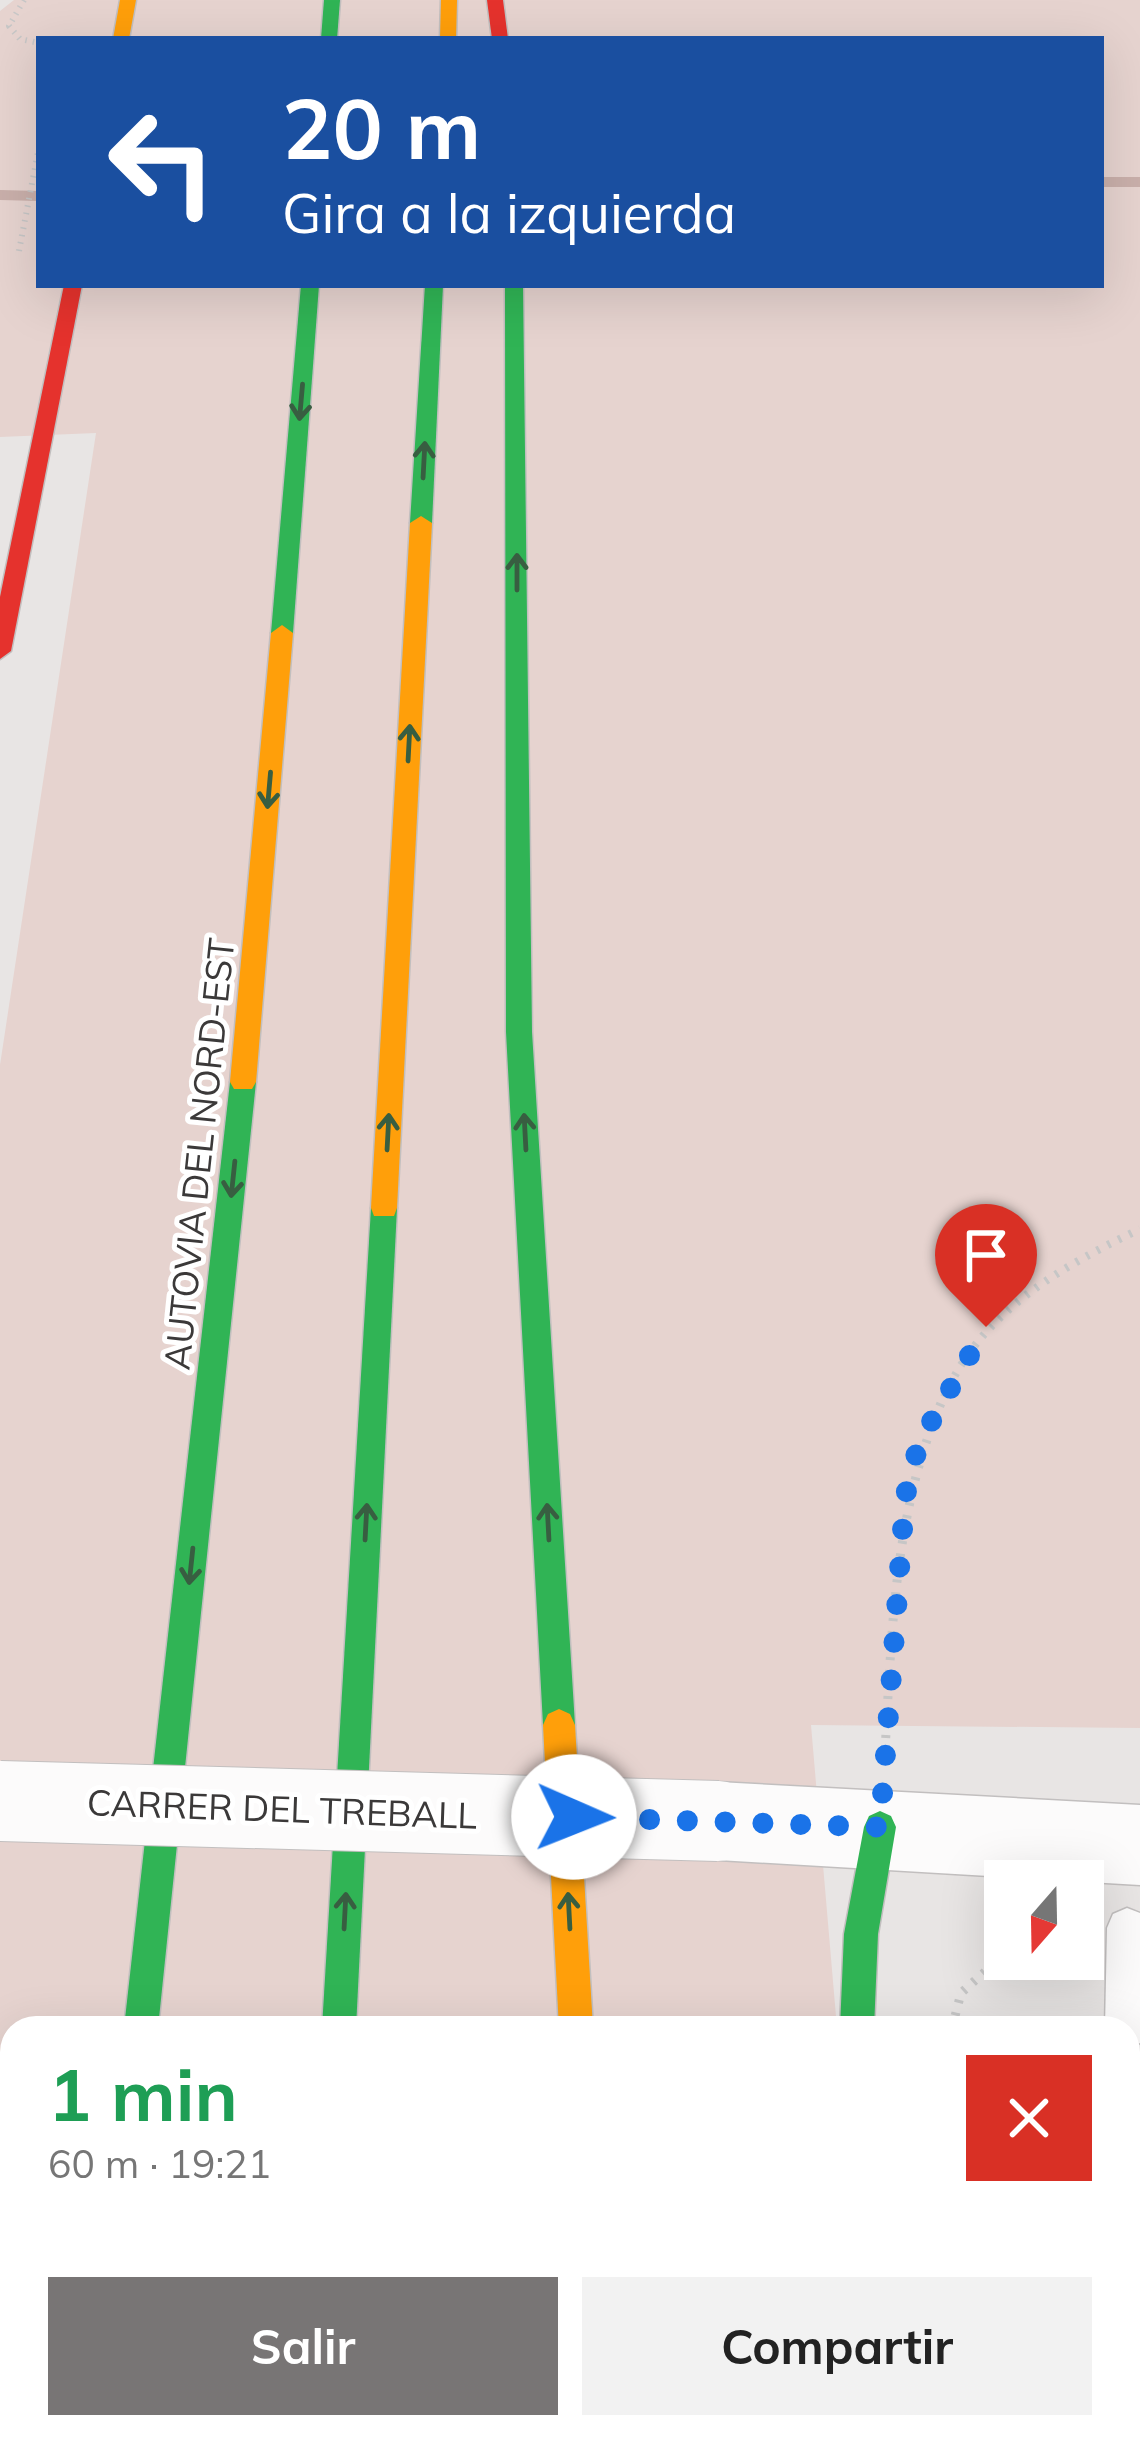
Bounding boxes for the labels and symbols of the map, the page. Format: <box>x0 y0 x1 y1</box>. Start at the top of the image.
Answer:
one-way arrow <box>289 382 312 421</box>
one-way arrow <box>413 442 436 481</box>
one-way arrow <box>506 553 528 592</box>
one-way arrow <box>398 724 421 763</box>
one-way arrow <box>258 770 281 809</box>
street label: AUTOVIA DEL NORD-EST <box>153 936 244 1372</box>
one-way arrow <box>376 1113 399 1152</box>
one-way arrow <box>513 1113 536 1152</box>
one-way arrow <box>221 1159 244 1198</box>
pin <box>935 1204 1037 1327</box>
one-way arrow <box>355 1503 378 1542</box>
one-way arrow <box>536 1503 559 1542</box>
one-way arrow <box>179 1546 202 1585</box>
position arrow <box>511 1754 637 1880</box>
street label: CARRER DEL TREBALL <box>86 1779 478 1838</box>
north arrow <box>984 1860 1104 1980</box>
one-way arrow <box>334 1892 357 1931</box>
one-way arrow <box>557 1892 580 1931</box>

